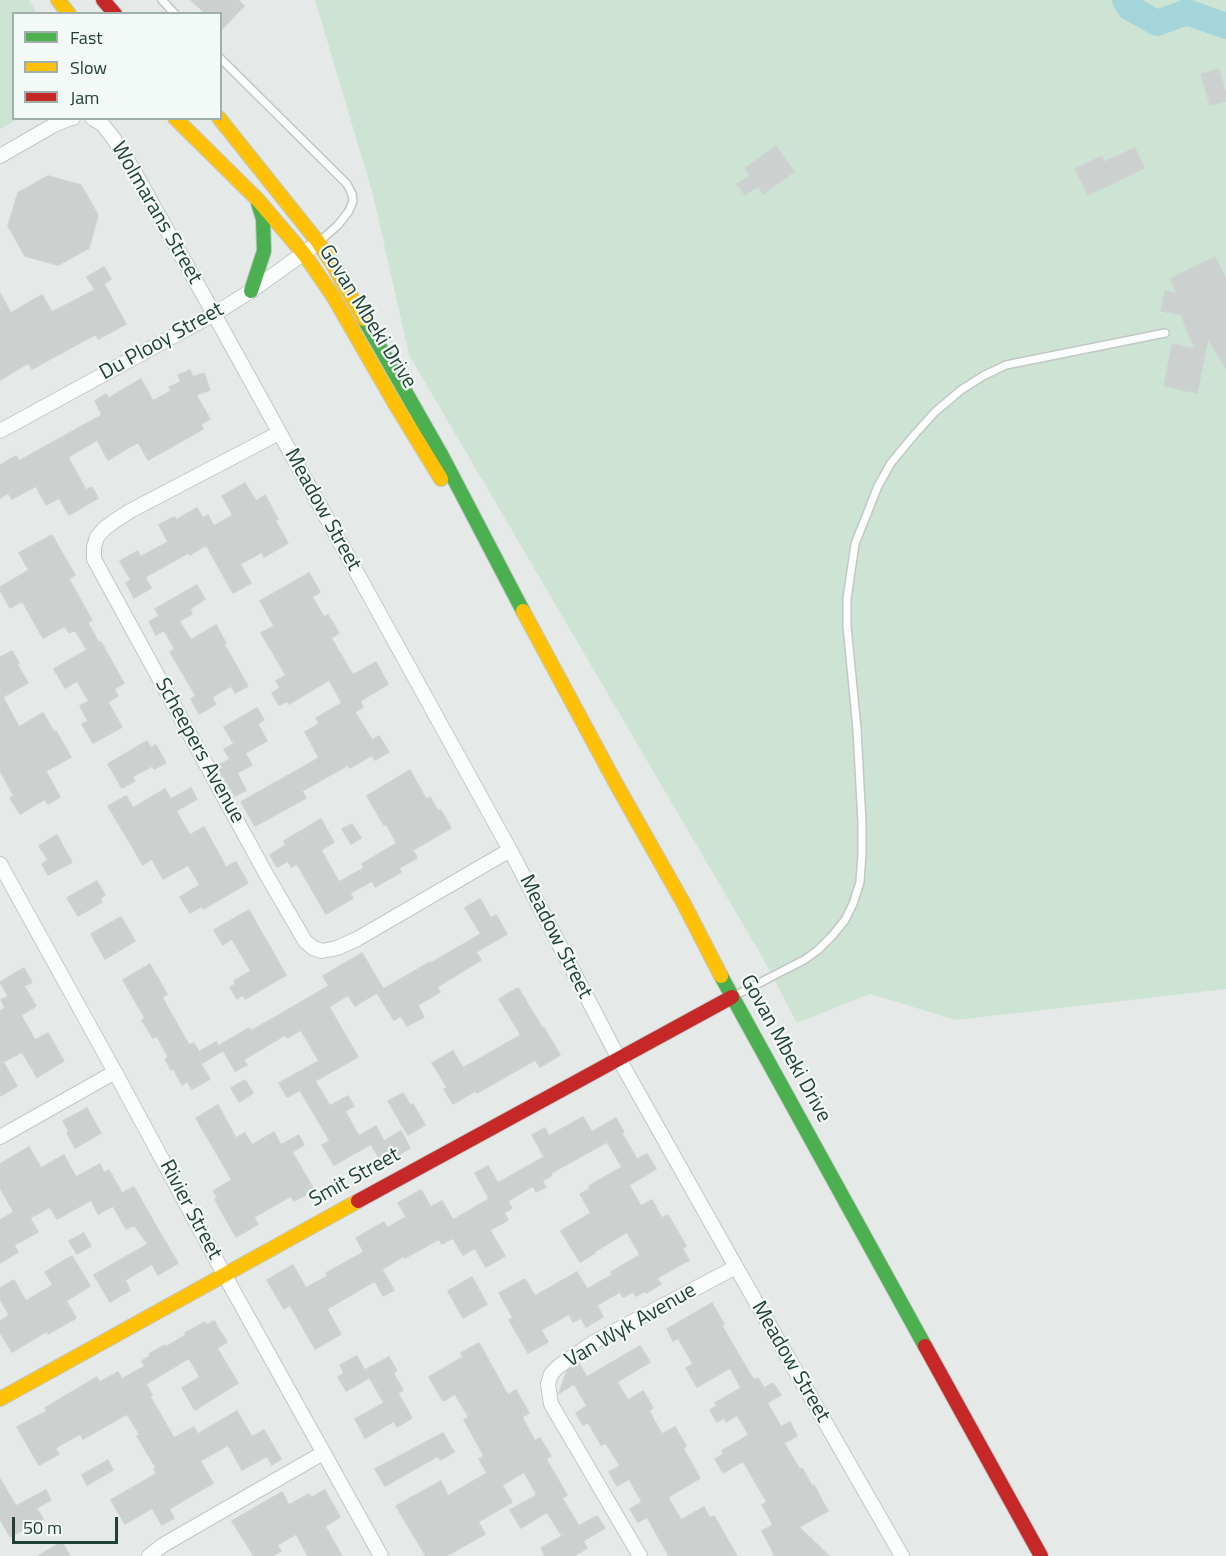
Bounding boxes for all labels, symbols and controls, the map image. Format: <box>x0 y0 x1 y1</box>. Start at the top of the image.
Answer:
legend <box>12 12 222 120</box>
text: Fast <box>70 24 103 51</box>
text: Slow <box>70 54 107 81</box>
text: Jam <box>70 84 99 111</box>
street label: Wolmarans Street <box>105 138 207 288</box>
street label: Govan Mbeki Drive <box>313 240 421 394</box>
street label: Du Plooy Street <box>96 298 228 386</box>
street label: Meadow Street <box>278 445 366 575</box>
street label: Scheepers Avenue <box>149 674 249 828</box>
street label: Meadow Street <box>513 871 597 1003</box>
street label: Govan Mbeki Drive <box>734 971 836 1127</box>
street label: Smit Street <box>305 1143 405 1213</box>
street label: Rivier Street <box>153 1156 227 1264</box>
street label: Van Wyk Avenue <box>561 1278 701 1374</box>
street label: Meadow Street <box>745 1297 835 1427</box>
scale bar <box>15 1505 122 1543</box>
text: 50 m <box>23 1514 62 1541</box>

